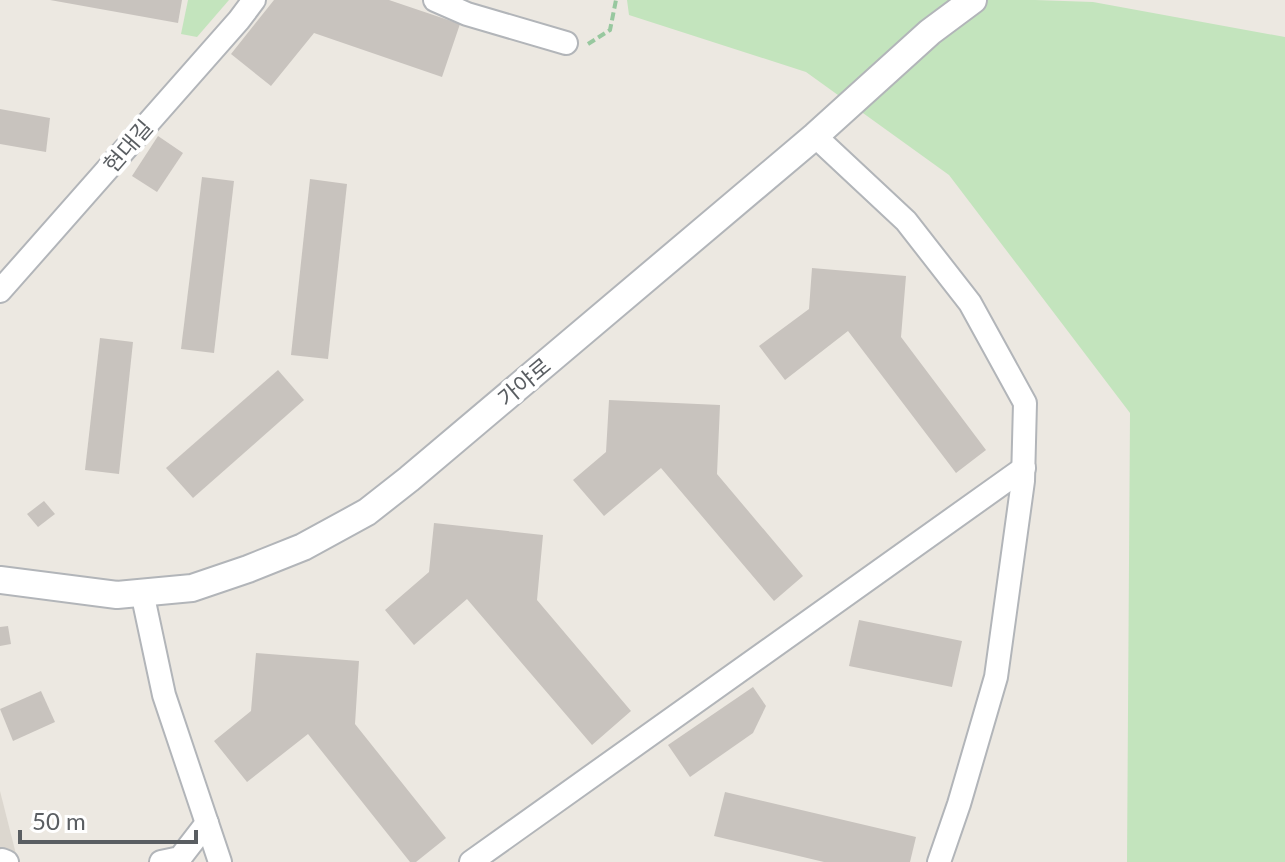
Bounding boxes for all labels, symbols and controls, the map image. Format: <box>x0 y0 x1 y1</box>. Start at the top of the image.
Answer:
street label: 현대길 <box>98 114 158 177</box>
street label: 가야로 <box>492 352 556 411</box>
scale bar <box>20 794 196 844</box>
text: 50 m <box>32 806 86 835</box>

